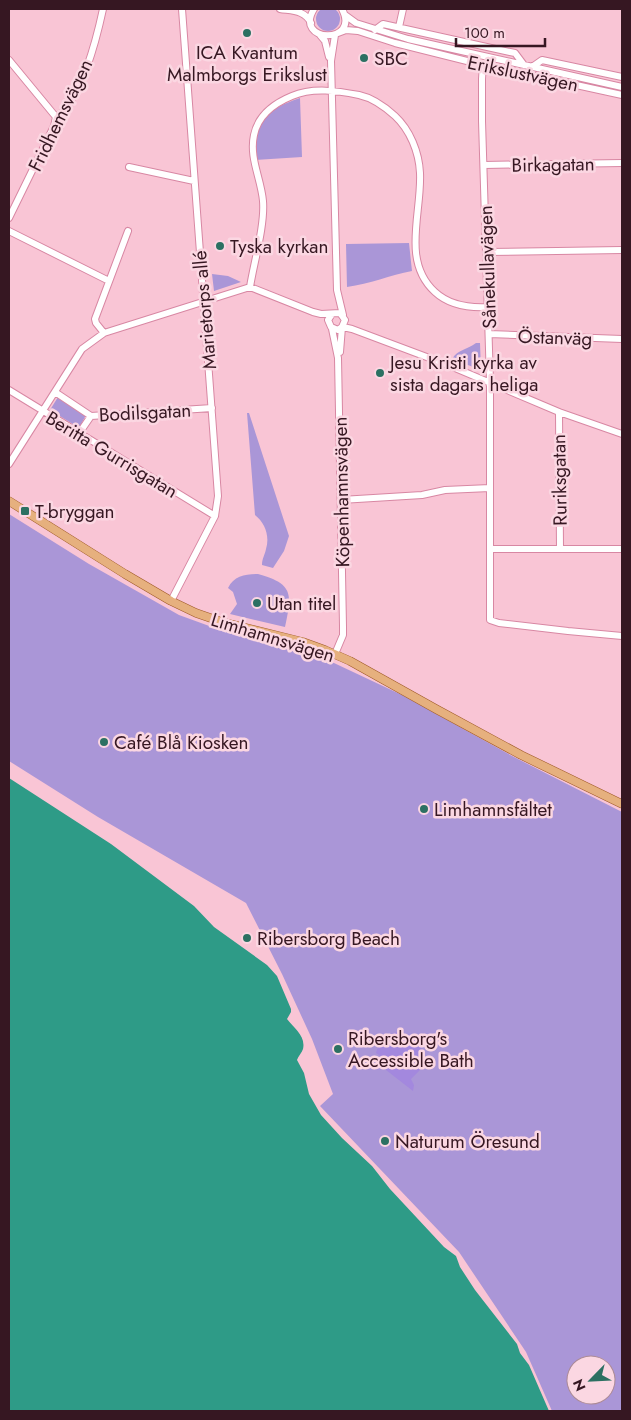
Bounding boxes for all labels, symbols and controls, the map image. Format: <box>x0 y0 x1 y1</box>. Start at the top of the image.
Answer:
scale bar <box>456 15 545 47</box>
text: 100 m <box>464 22 505 44</box>
marker: ICA Kvantum Malmborgs Erikslust <box>241 27 253 39</box>
place label: ICA Kvantum Malmborgs Erikslust <box>167 39 327 88</box>
place label: SBC <box>374 45 408 72</box>
street label: Erikslustvägen <box>465 49 581 98</box>
marker: SBC <box>358 52 370 64</box>
street label: Fridhemsvägen <box>22 55 99 176</box>
street label: Birkagatan <box>511 150 595 179</box>
street label: Sånekullavägen <box>472 205 503 329</box>
place label: Tyska kyrkan <box>230 233 328 260</box>
marker: Tyska kyrkan <box>214 240 226 252</box>
street label: Marietorps allé <box>186 249 223 370</box>
street label: Östanväg <box>517 323 593 352</box>
place label: Jesu Kristi kyrka av sista dagars heliga <box>387 349 539 398</box>
marker: Jesu Kristi kyrka av sista dagars heliga <box>374 367 386 379</box>
street label: Bodilsgatan <box>98 397 192 428</box>
street label: Beritta Gurrisgatan <box>41 404 183 505</box>
street label: Köpenhamnsvägen <box>327 416 356 568</box>
street label: Ruriksgatan <box>545 434 574 526</box>
place label: T-bryggan <box>35 498 115 525</box>
marker: T-bryggan <box>19 505 31 517</box>
place label: Utan titel <box>267 590 336 617</box>
marker: Utan titel <box>251 597 263 609</box>
street label: Limhamnsvägen <box>208 606 338 669</box>
place label: Café Blå Kiosken <box>114 729 249 756</box>
marker: Café Blå Kiosken <box>98 736 110 748</box>
place label: Limhamnsfältet <box>434 796 552 823</box>
marker: Limhamnsfältet <box>418 803 430 815</box>
place label: Ribersborg Beach <box>257 925 400 952</box>
marker: Ribersborg Beach <box>241 932 253 944</box>
place label: Ribersborg's Accessible Bath <box>348 1025 474 1074</box>
marker: Ribersborg's Accessible Bath <box>332 1043 344 1055</box>
place label: Naturum Öresund <box>395 1128 540 1155</box>
marker: Naturum Öresund <box>379 1135 391 1147</box>
north arrow <box>566 1355 616 1405</box>
text: N <box>568 1376 591 1394</box>

